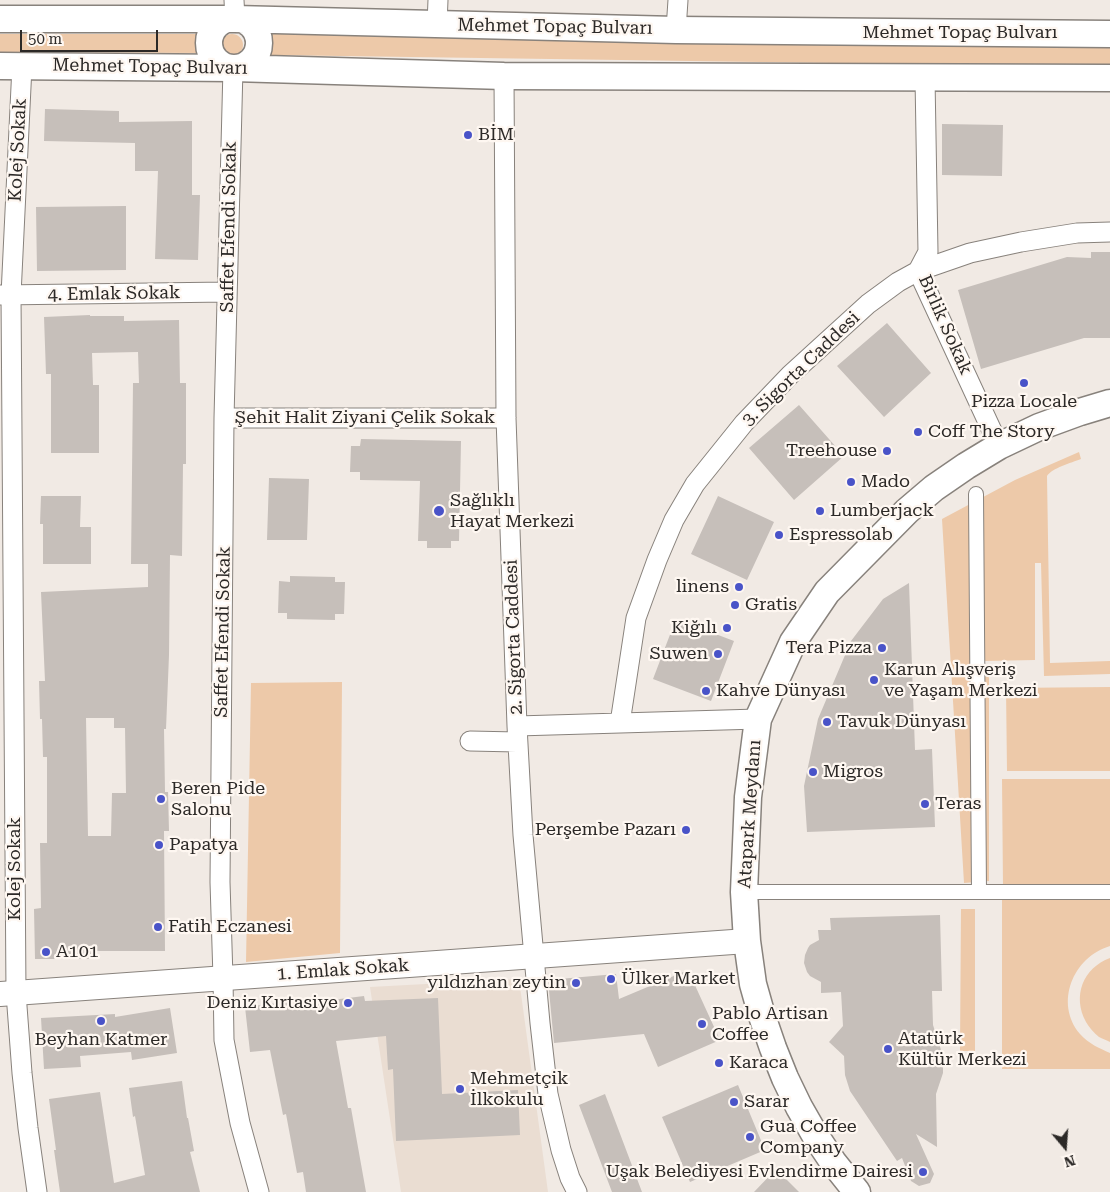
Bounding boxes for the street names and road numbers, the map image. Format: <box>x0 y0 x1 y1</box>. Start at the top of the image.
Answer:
street label: Mehmet Topaç Bulvarı <box>457 14 653 40</box>
street label: Mehmet Topaç Bulvarı <box>862 22 1058 44</box>
street label: Mehmet Topaç Bulvarı <box>52 54 248 80</box>
street label: Kolej Sokak <box>5 98 31 202</box>
street label: Saffet Efendi Sokak <box>217 141 241 313</box>
street label: Birlik Sokak <box>913 272 977 378</box>
street label: 4. Emlak Sokak <box>47 282 181 306</box>
street label: 3. Sigorta Caddesi <box>738 307 864 431</box>
street label: Şehit Halit Ziyani Çelik Sokak <box>235 407 495 429</box>
street label: Saffet Efendi Sokak <box>211 546 235 718</box>
street label: 2. Sigorta Caddesi <box>500 559 528 715</box>
street label: Atapark Meydanı <box>734 739 766 889</box>
street label: Kolej Sokak <box>4 817 26 921</box>
street label: 1. Emlak Sokak <box>276 955 410 985</box>

